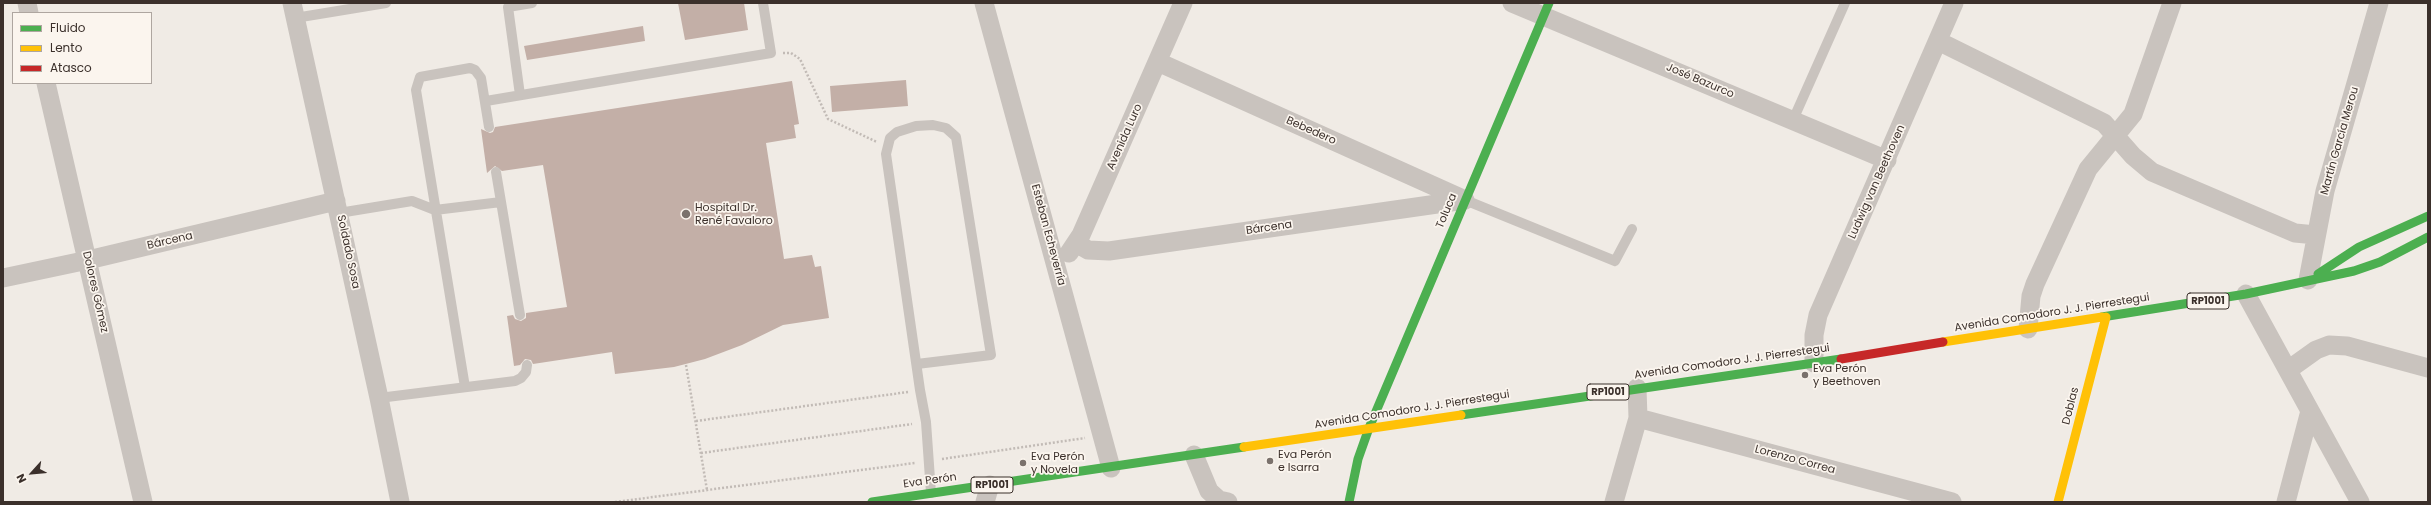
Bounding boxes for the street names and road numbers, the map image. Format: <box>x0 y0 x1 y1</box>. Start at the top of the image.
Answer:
street label: José Bazurco <box>1664 61 1736 101</box>
street label: Martín García Merou <box>2318 85 2362 197</box>
street label: Avenida Luro <box>1105 102 1145 172</box>
street label: Bebedero <box>1284 114 1338 148</box>
street label: Ludwig van Beethoven <box>1846 123 1908 241</box>
street label: Esteban Echeverría <box>1028 183 1068 287</box>
street label: Toluca <box>1434 191 1460 231</box>
street label: Soldado Sosa <box>334 214 362 290</box>
street label: Bárcena <box>1245 218 1293 238</box>
street label: Bárcena <box>146 229 194 253</box>
street label: Dolores Gómez <box>79 250 111 334</box>
street label: Avenida Comodoro J. J. Pierrestegui <box>1954 291 2150 335</box>
road number: RP1001 <box>2187 293 2229 309</box>
street label: Avenida Comodoro J. J. Pierrestegui <box>1633 342 1831 382</box>
road number: RP1001 <box>1587 384 1629 400</box>
street label: Doblas <box>2060 386 2082 426</box>
street label: Avenida Comodoro J. J. Pierrestegui <box>1314 388 1510 432</box>
street label: Lorenzo Correa <box>1753 443 1837 477</box>
street label: Eva Perón <box>903 471 957 491</box>
road number: RP1001 <box>971 477 1013 493</box>

